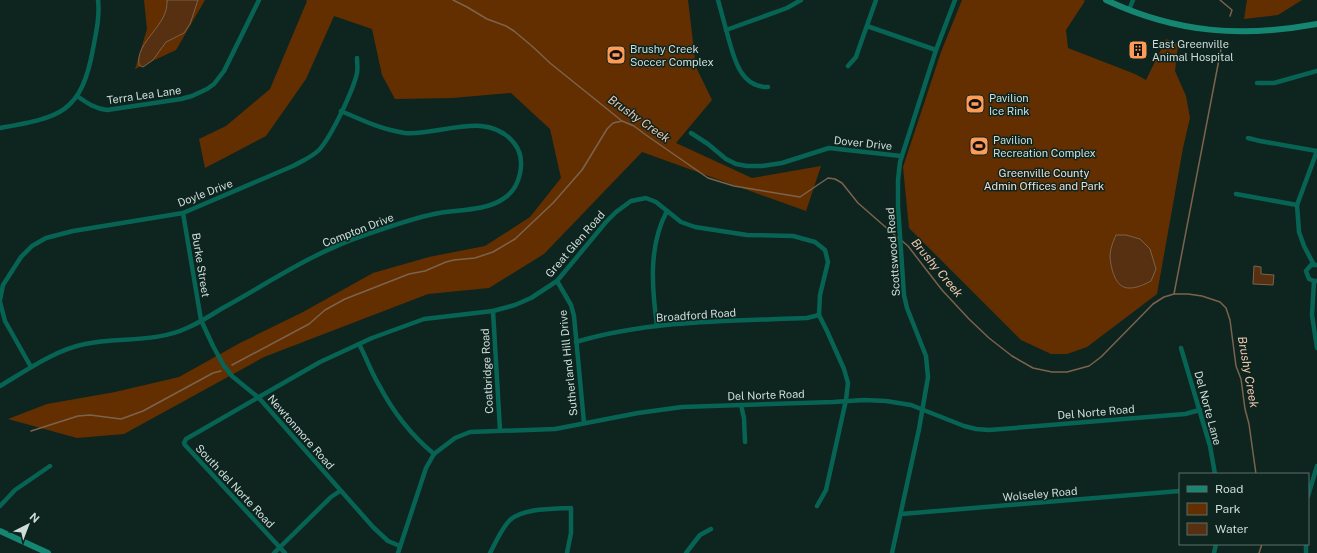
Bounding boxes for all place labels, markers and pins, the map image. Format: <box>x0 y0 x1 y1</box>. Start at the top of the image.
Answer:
place label: East Greenville Animal Hospital <box>1152 38 1234 63</box>
building icon: East Greenville Animal Hospital <box>1127 39 1149 61</box>
place label: Brushy Creek Soccer Complex <box>630 43 714 68</box>
sports icon: Brushy Creek Soccer Complex <box>605 44 627 66</box>
place label: Pavilion Ice Rink <box>989 92 1030 117</box>
sports icon: Pavilion Ice Rink <box>964 93 986 115</box>
place label: Pavilion Recreation Complex <box>993 134 1096 159</box>
sports icon: Pavilion Recreation Complex <box>968 135 990 157</box>

